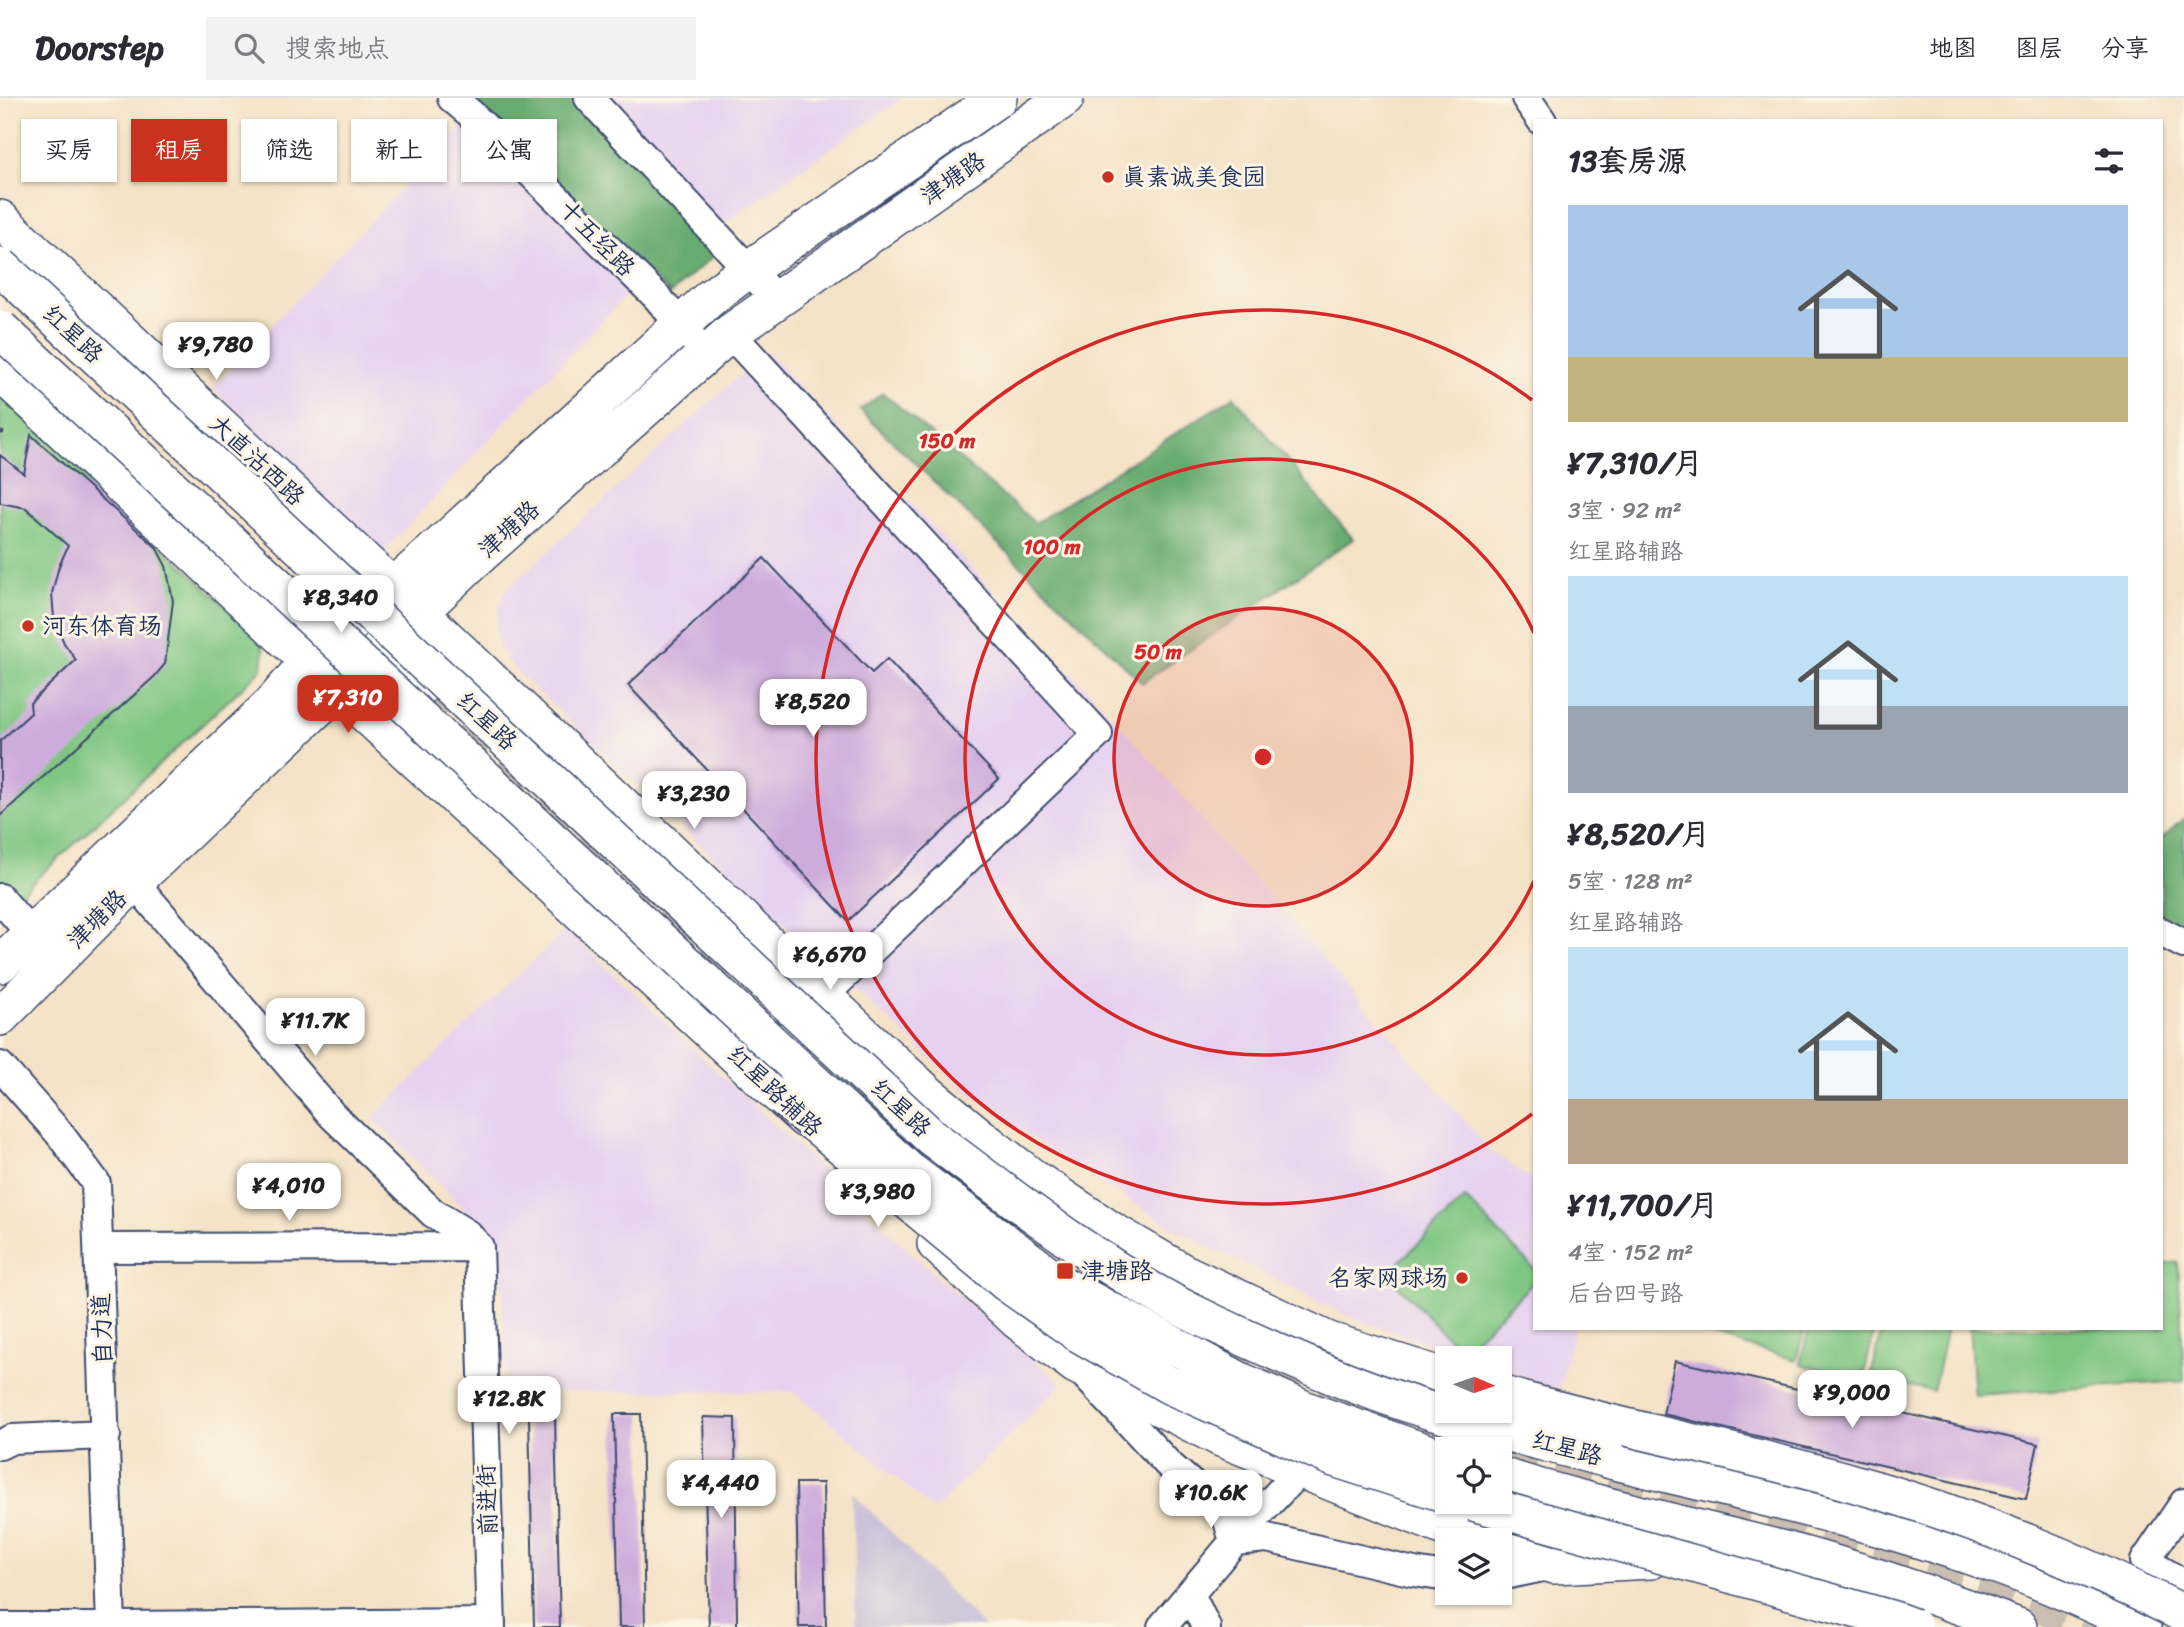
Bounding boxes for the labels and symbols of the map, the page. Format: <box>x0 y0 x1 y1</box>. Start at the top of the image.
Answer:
street label: 津塘路 <box>911 140 995 216</box>
place label: 真素诚美食园 <box>1122 156 1266 198</box>
marker: 真素诚美食园 <box>1100 169 1116 185</box>
street label: 十五经路 <box>548 189 646 287</box>
street label: 红星路 <box>32 294 114 374</box>
pin: ¥9,780 <box>159 322 273 382</box>
street label: 大直沽西路 <box>199 404 315 516</box>
text: 150 m <box>919 422 976 460</box>
street label: 津塘路 <box>468 489 550 569</box>
text: 100 m <box>1023 528 1081 566</box>
pin: ¥8,340 <box>284 575 398 635</box>
place label: 河东体育场 <box>42 605 162 647</box>
marker: 河东体育场 <box>20 618 36 634</box>
text: 50 m <box>1134 633 1183 671</box>
pin: ¥7,310 <box>291 676 405 735</box>
pin: ¥8,520 <box>756 680 870 739</box>
street label: 红星路 <box>446 681 528 761</box>
centre of rings <box>1251 745 1275 769</box>
pin: ¥3,230 <box>637 772 751 831</box>
street label: 津塘路 <box>57 879 137 959</box>
pin: ¥6,670 <box>773 932 887 992</box>
pin: ¥11.7K <box>258 998 372 1058</box>
street label: 红星路辅路 <box>717 1035 833 1147</box>
street label: 红星路 <box>860 1068 942 1148</box>
pin: ¥4,010 <box>232 1164 346 1223</box>
pin: ¥3,980 <box>821 1170 935 1229</box>
place label: 津塘路 <box>1081 1250 1153 1292</box>
place label: 名家网球场 <box>1328 1257 1448 1299</box>
marker: 津塘路 <box>1055 1261 1075 1281</box>
marker: 名家网球场 <box>1454 1270 1470 1286</box>
street label: 自力道 <box>80 1292 124 1366</box>
north arrow <box>1435 1346 1512 1423</box>
pin: ¥9,000 <box>1795 1370 1909 1430</box>
pin: ¥12.8K <box>452 1376 566 1436</box>
street label: 红星路 <box>1527 1418 1607 1478</box>
pin: ¥4,440 <box>664 1460 778 1520</box>
street label: 前进街 <box>465 1463 509 1537</box>
pin: ¥10.6K <box>1154 1470 1268 1530</box>

